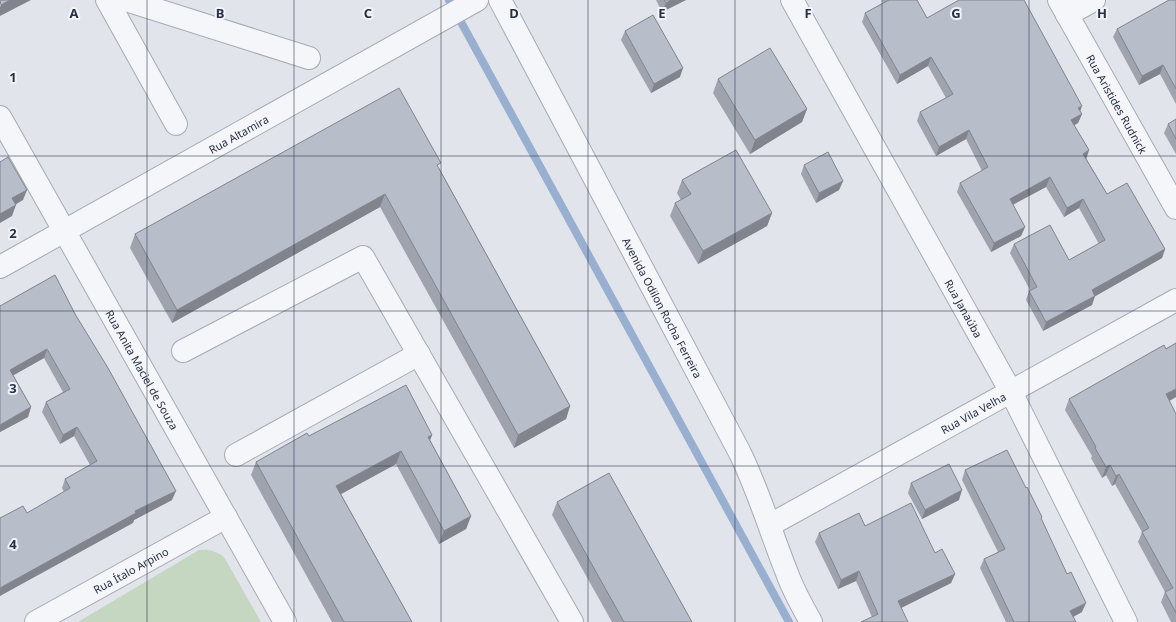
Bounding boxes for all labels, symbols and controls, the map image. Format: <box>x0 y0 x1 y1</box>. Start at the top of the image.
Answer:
text: A <box>70 4 79 22</box>
text: B <box>216 4 224 22</box>
text: C <box>364 4 372 22</box>
text: D <box>509 4 519 22</box>
text: E <box>658 4 666 22</box>
text: F <box>804 4 812 22</box>
text: G <box>951 4 961 22</box>
text: H <box>1097 4 1107 22</box>
street label: Rua Aristides Rudnick <box>1083 51 1151 156</box>
text: 1 <box>9 68 17 86</box>
street label: Rua Altamira <box>206 111 271 156</box>
text: 2 <box>9 224 17 242</box>
street label: Avenida Odilon Rocha Ferreira <box>620 235 706 380</box>
street label: Rua Janaúba <box>942 276 986 340</box>
street label: Rua Anita Maciel de Souza <box>103 307 182 432</box>
text: 3 <box>9 379 17 397</box>
street label: Rua Vila Velha <box>938 388 1008 437</box>
text: 4 <box>9 535 17 553</box>
street label: Rua Ítalo Arpino <box>90 543 171 597</box>

